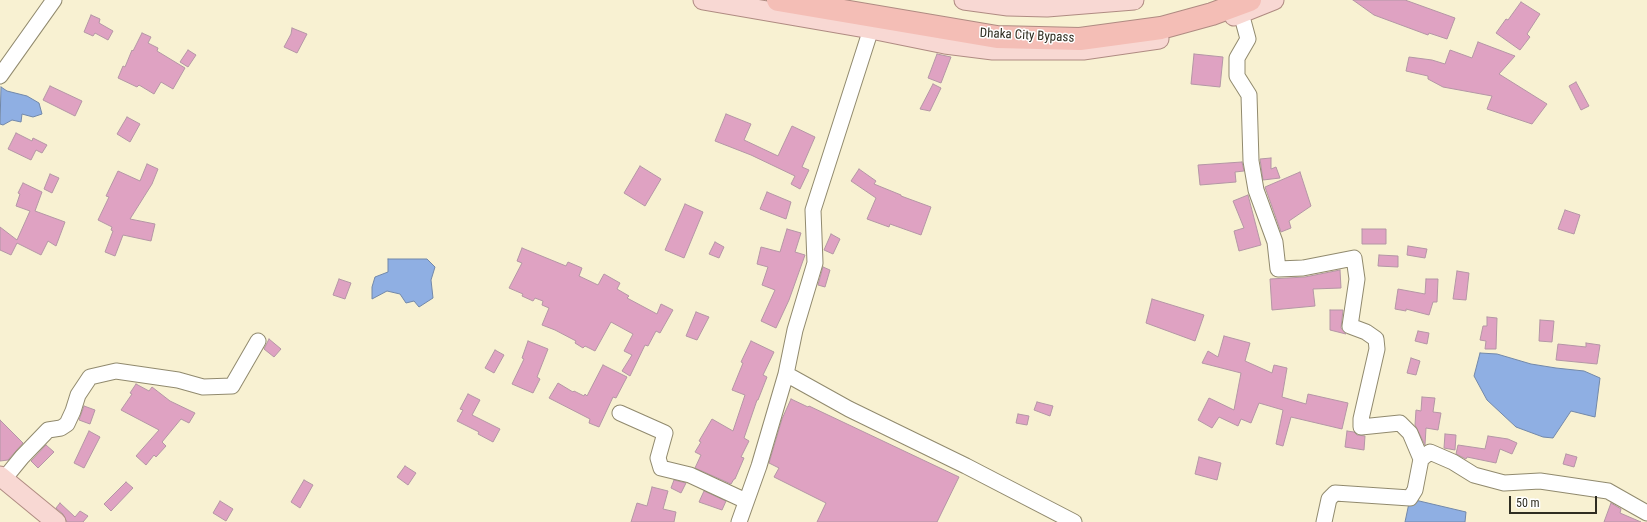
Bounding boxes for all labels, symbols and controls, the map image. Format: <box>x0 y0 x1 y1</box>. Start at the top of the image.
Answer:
street label: Dhaka City Bypass <box>979 26 1075 46</box>
scale bar <box>1511 488 1599 514</box>
text: 50 m <box>1516 496 1540 510</box>

